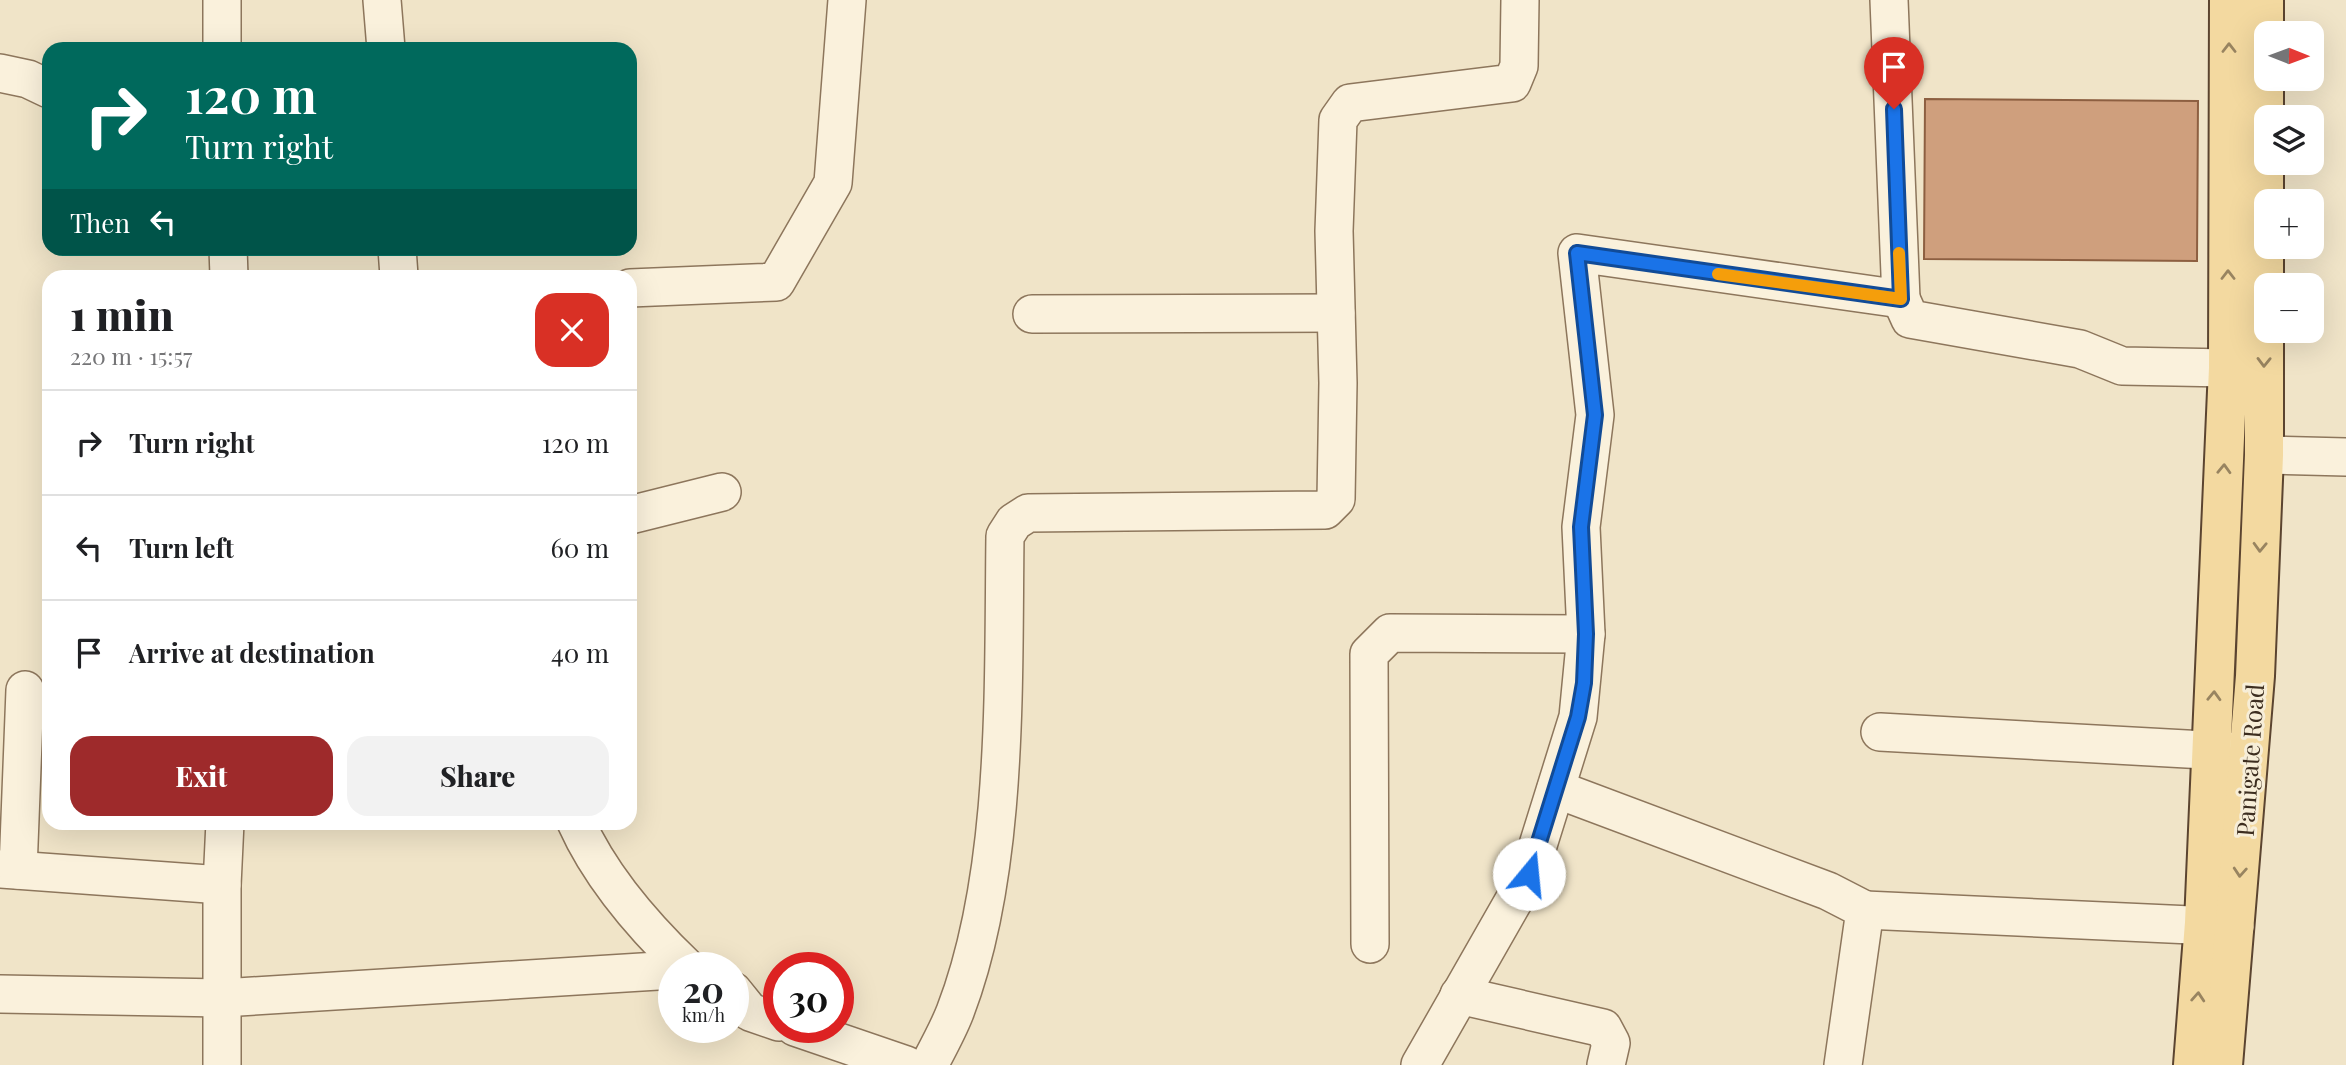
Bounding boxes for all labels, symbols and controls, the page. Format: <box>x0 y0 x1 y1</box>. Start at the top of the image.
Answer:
north arrow <box>2254 21 2324 91</box>
map controls <box>2254 21 2324 343</box>
pin <box>1864 37 1924 109</box>
one-way arrow <box>2221 42 2237 52</box>
icon: arrive <box>1875 48 1913 86</box>
text: 120 m <box>185 61 317 126</box>
icon: right <box>70 70 161 161</box>
button: layers <box>2254 105 2324 175</box>
text: Turn right <box>185 124 333 167</box>
button: + <box>2254 189 2324 259</box>
icon: left <box>144 203 182 241</box>
text: Then <box>70 205 130 240</box>
one-way arrow <box>2220 269 2236 280</box>
button: − <box>2254 273 2324 343</box>
text: 1 min <box>70 286 174 342</box>
button: close <box>535 293 609 367</box>
text: 220 m · 15:57 <box>70 340 192 371</box>
one-way arrow <box>2256 357 2272 368</box>
icon: right <box>70 424 108 462</box>
text: Turn right <box>129 425 255 460</box>
text: 120 m <box>542 425 609 460</box>
one-way arrow <box>2216 463 2231 474</box>
icon: left <box>70 529 108 567</box>
text: Turn left <box>129 530 234 565</box>
text: 60 m <box>550 530 609 565</box>
one-way arrow <box>2253 542 2268 553</box>
icon: arrive <box>70 634 108 672</box>
text: Arrive at destination <box>129 635 375 670</box>
text: 40 m <box>551 635 609 670</box>
street label: Panigate Road <box>2228 683 2270 837</box>
one-way arrow <box>2206 691 2221 702</box>
button: Exit <box>70 736 333 816</box>
button: Share <box>347 736 609 816</box>
position arrow <box>1492 837 1566 911</box>
one-way arrow <box>2233 867 2248 878</box>
speed limit sign: 30 <box>763 952 854 1043</box>
text: 20 <box>683 965 724 1012</box>
one-way arrow <box>2190 991 2205 1002</box>
text: km/h <box>682 1003 725 1027</box>

